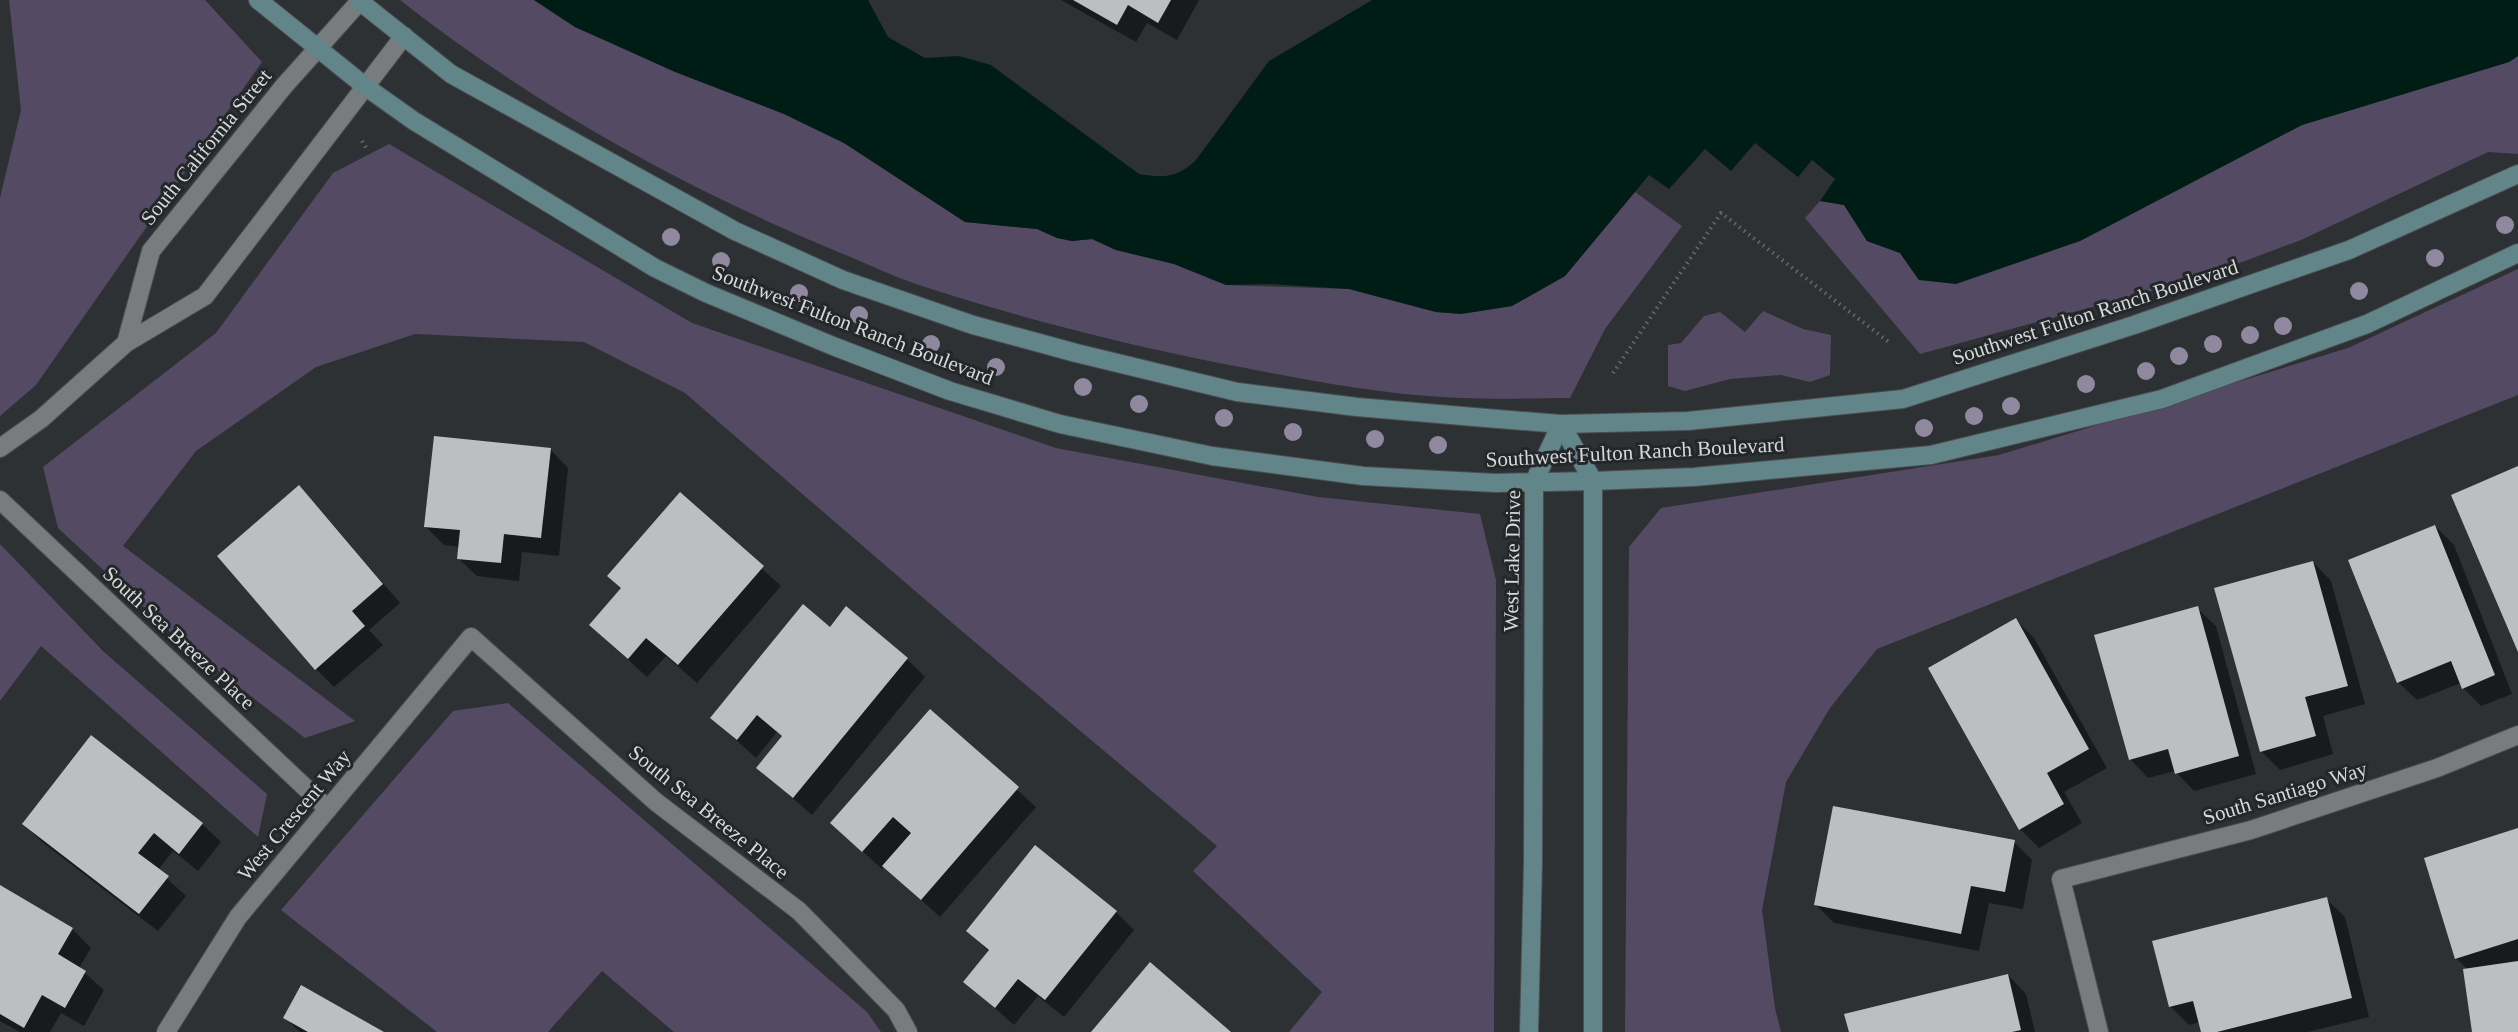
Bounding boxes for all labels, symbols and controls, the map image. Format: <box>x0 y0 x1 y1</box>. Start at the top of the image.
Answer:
street label: South California Street <box>136 64 276 230</box>
street label: Southwest Fulton Ranch Boulevard <box>1949 254 2241 370</box>
street label: Southwest Fulton Ranch Boulevard <box>709 260 997 390</box>
street label: Southwest Fulton Ranch Boulevard <box>1485 432 1786 472</box>
street label: West Lake Drive <box>1499 490 1525 632</box>
street label: South Sea Breeze Place <box>98 561 260 715</box>
street label: South Sea Breeze Place <box>624 740 794 884</box>
street label: West Crescent Way <box>232 744 356 885</box>
street label: South Santiago Way <box>2200 756 2371 829</box>

